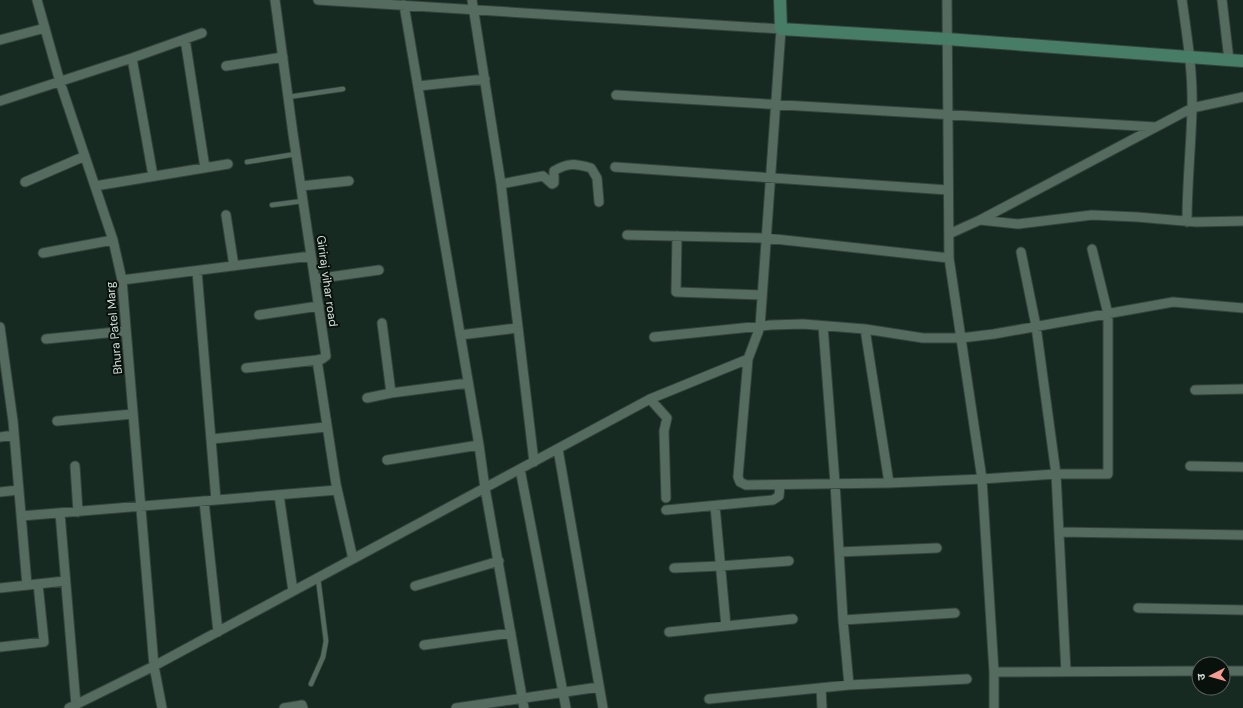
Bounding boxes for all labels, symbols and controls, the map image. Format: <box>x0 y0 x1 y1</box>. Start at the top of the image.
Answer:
street label: Giriraj vihar road <box>313 234 341 328</box>
street label: Bhura Patel Marg <box>102 281 126 375</box>
north arrow <box>1191 656 1231 696</box>
text: उ <box>1194 673 1208 681</box>

